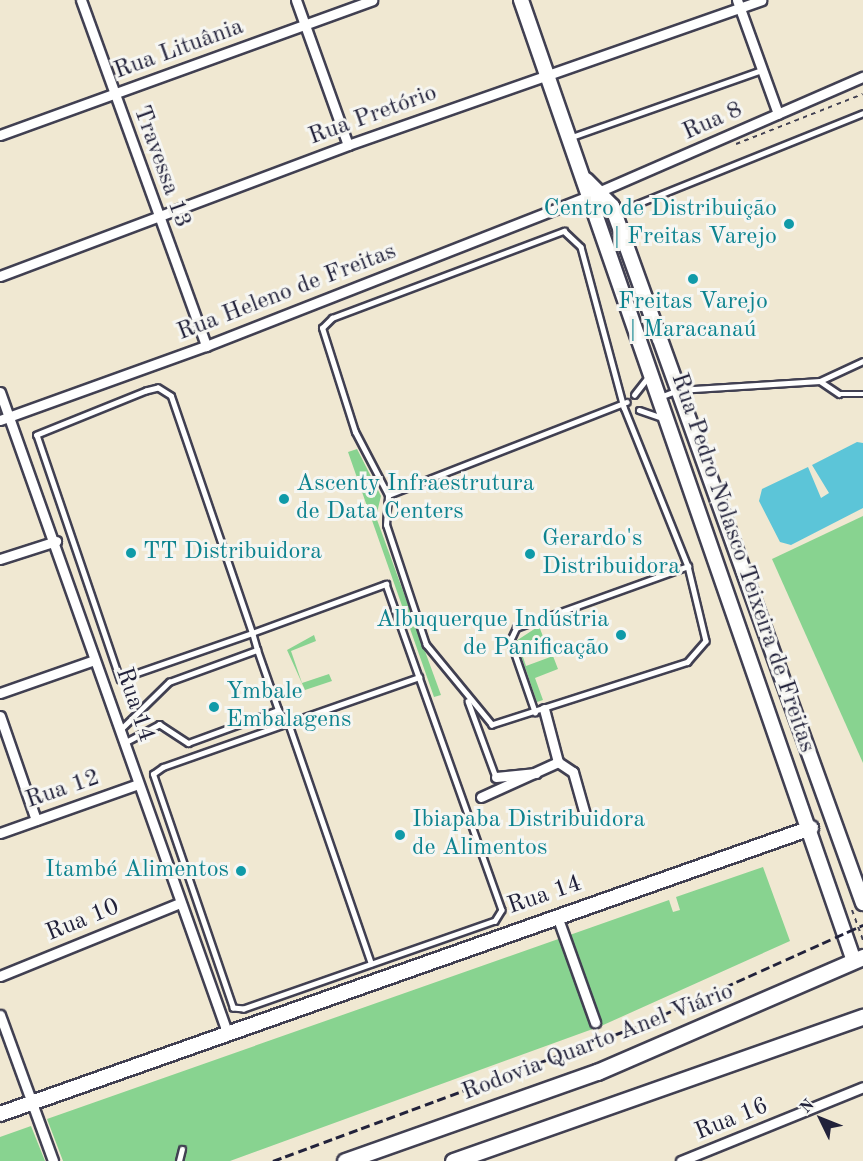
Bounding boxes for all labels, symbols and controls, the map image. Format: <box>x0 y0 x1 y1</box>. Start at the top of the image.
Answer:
street label: Rua Lituânia <box>110 13 248 87</box>
street label: Rua Pretório <box>305 80 441 152</box>
street label: Rua 8 <box>679 96 747 148</box>
street label: Travessa 13 <box>126 102 196 232</box>
place label: Centro de Distribuição | Freitas Varejo <box>544 196 777 252</box>
marker: Centro de Distribuição | Freitas Varejo <box>782 217 796 231</box>
street label: Rua Heleno de Freitas <box>173 238 401 348</box>
marker: Freitas Varejo | Maracanaú <box>686 272 700 286</box>
place label: Freitas Varejo | Maracanaú <box>618 289 768 345</box>
street label: Rua Pedro Nolasco Teixeira de Freitas <box>663 370 821 756</box>
place label: Ascenty Infraestrutura de Data Centers <box>296 471 535 527</box>
marker: Ascenty Infraestrutura de Data Centers <box>277 492 291 506</box>
place label: Gerardo's Distribuidora <box>542 526 680 582</box>
place label: TT Distribuidora <box>143 539 322 567</box>
marker: TT Distribuidora <box>124 546 138 560</box>
marker: Gerardo's Distribuidora <box>523 547 537 561</box>
place label: Albuquerque Indústria de Panificação <box>376 607 609 663</box>
marker: Albuquerque Indústria de Panificação <box>614 628 628 642</box>
street label: Rua 14 <box>108 664 160 746</box>
place label: Ymbale Embalagens <box>226 679 351 735</box>
marker: Ymbale Embalagens <box>207 700 221 714</box>
street label: Rua 12 <box>22 764 104 816</box>
place label: Ibiapaba Distribuidora de Alimentos <box>412 807 645 863</box>
marker: Ibiapaba Distribuidora de Alimentos <box>393 828 407 842</box>
place label: Itambé Alimentos <box>45 857 229 885</box>
marker: Itambé Alimentos <box>234 864 248 878</box>
street label: Rua 14 <box>504 870 586 922</box>
street label: Rua 10 <box>42 893 124 949</box>
street label: Rodovia Quarto Anel Viário <box>458 978 738 1108</box>
north arrow <box>791 1089 851 1149</box>
street label: Rua 16 <box>691 1092 773 1148</box>
text: N <box>798 1097 818 1117</box>

